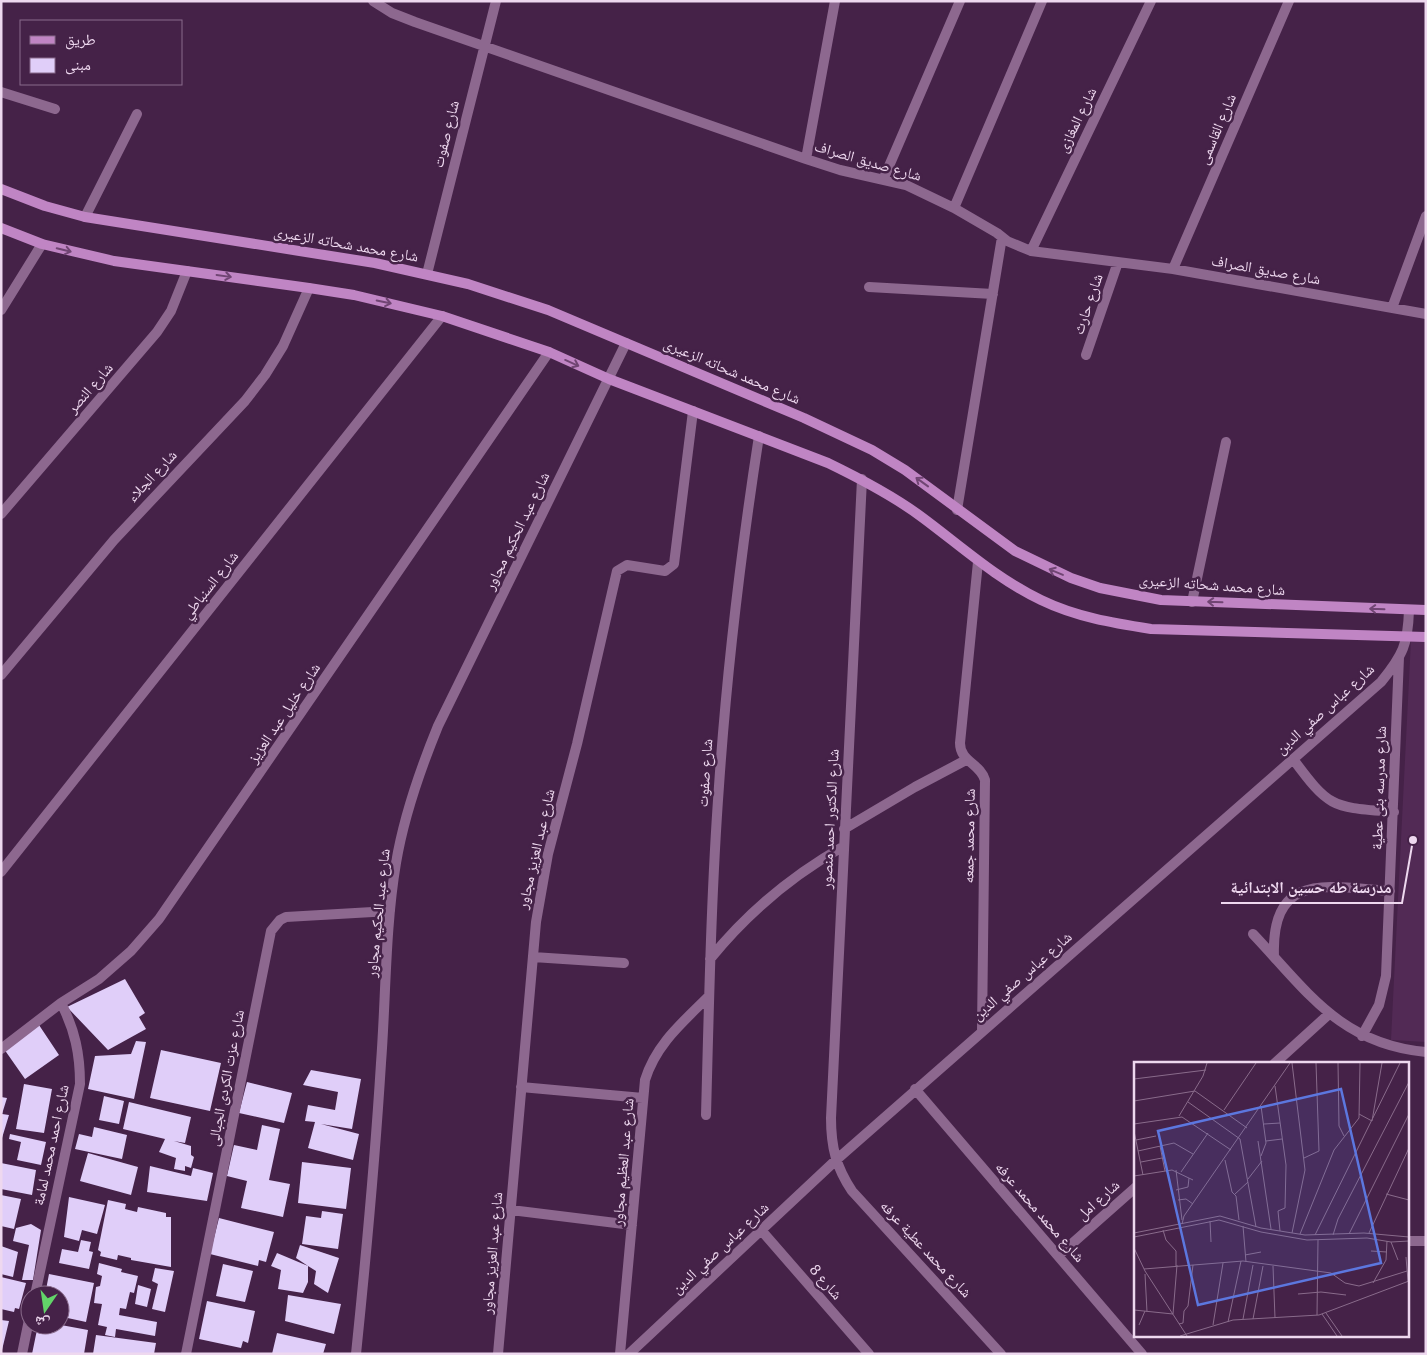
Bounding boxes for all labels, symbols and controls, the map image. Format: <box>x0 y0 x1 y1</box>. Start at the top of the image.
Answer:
legend <box>20 20 182 85</box>
text: طريق <box>65 31 96 50</box>
text: مبنى <box>65 56 91 75</box>
street label: شارع المغازى <box>1053 84 1101 156</box>
street label: شارع القاسمى <box>1194 91 1241 167</box>
street label: شارع صفوت <box>429 98 464 170</box>
street label: شارع صديق الصراف <box>812 137 924 186</box>
street label: شارع محمد شحاته الزعيرى <box>272 222 420 267</box>
one-way arrow <box>55 246 71 255</box>
street label: شارع صديق الصراف <box>1210 252 1322 289</box>
one-way arrow <box>216 271 232 281</box>
street label: شارع حارث <box>1069 271 1108 337</box>
one-way arrow <box>376 298 392 307</box>
street label: شارع محمد شحاته الزعيرى <box>661 334 803 409</box>
one-way arrow <box>564 358 579 368</box>
street label: شارع النصر <box>62 359 118 418</box>
street label: شارع الجلاء <box>123 446 181 507</box>
street label: شارع عبد الحكيم مجاور <box>480 469 554 594</box>
one-way arrow <box>915 477 929 487</box>
street label: شارع السنباطي <box>178 547 245 624</box>
one-way arrow <box>1049 566 1064 576</box>
street label: شارع محمد شحاته الزعيرى <box>1138 571 1286 600</box>
one-way arrow <box>1207 598 1223 607</box>
one-way arrow <box>1369 604 1385 613</box>
street label: شارع خليل عبد العزيز <box>243 659 325 768</box>
street label: شارع عباس صفي الدين <box>1272 660 1380 760</box>
street label: شارع مدرسه بنى عطية <box>1368 725 1391 850</box>
street label: شارع صفوت <box>694 738 717 808</box>
street label: شارع الدكتور احمد منصور <box>817 748 844 891</box>
street label: شارع عبد العزيز مجاور <box>513 787 560 912</box>
street label: شارع محمد جمعه <box>959 788 980 884</box>
street label: شارع عبد الحكيم مجاور <box>362 848 395 979</box>
callout: مدرسة طه حسين الابتدائية <box>1221 872 1402 903</box>
text: مدرسة طه حسين الابتدائية <box>1231 878 1391 897</box>
street label: شارع عباس صفي الدين <box>968 928 1078 1026</box>
street label: شارع عزت الكردى الجبالى <box>204 1008 249 1148</box>
inset map <box>1134 1062 1410 1338</box>
street label: شارع احمد محمد لمامة <box>29 1083 74 1207</box>
street label: شارع عبد العظيم مجاور <box>608 1097 639 1228</box>
street label: شارع محمد محمد عرفه <box>991 1158 1088 1267</box>
street label: شارع امل <box>1073 1176 1124 1225</box>
street label: شارع عبد العزيز مجاور <box>478 1191 507 1316</box>
street label: شارع محمد عطية عرفه <box>876 1197 976 1302</box>
street label: شارع عباس صفي الدين <box>668 1198 774 1300</box>
street label: شارع 8 <box>805 1261 846 1304</box>
north arrow <box>20 1285 70 1335</box>
text: ش <box>33 1312 51 1332</box>

